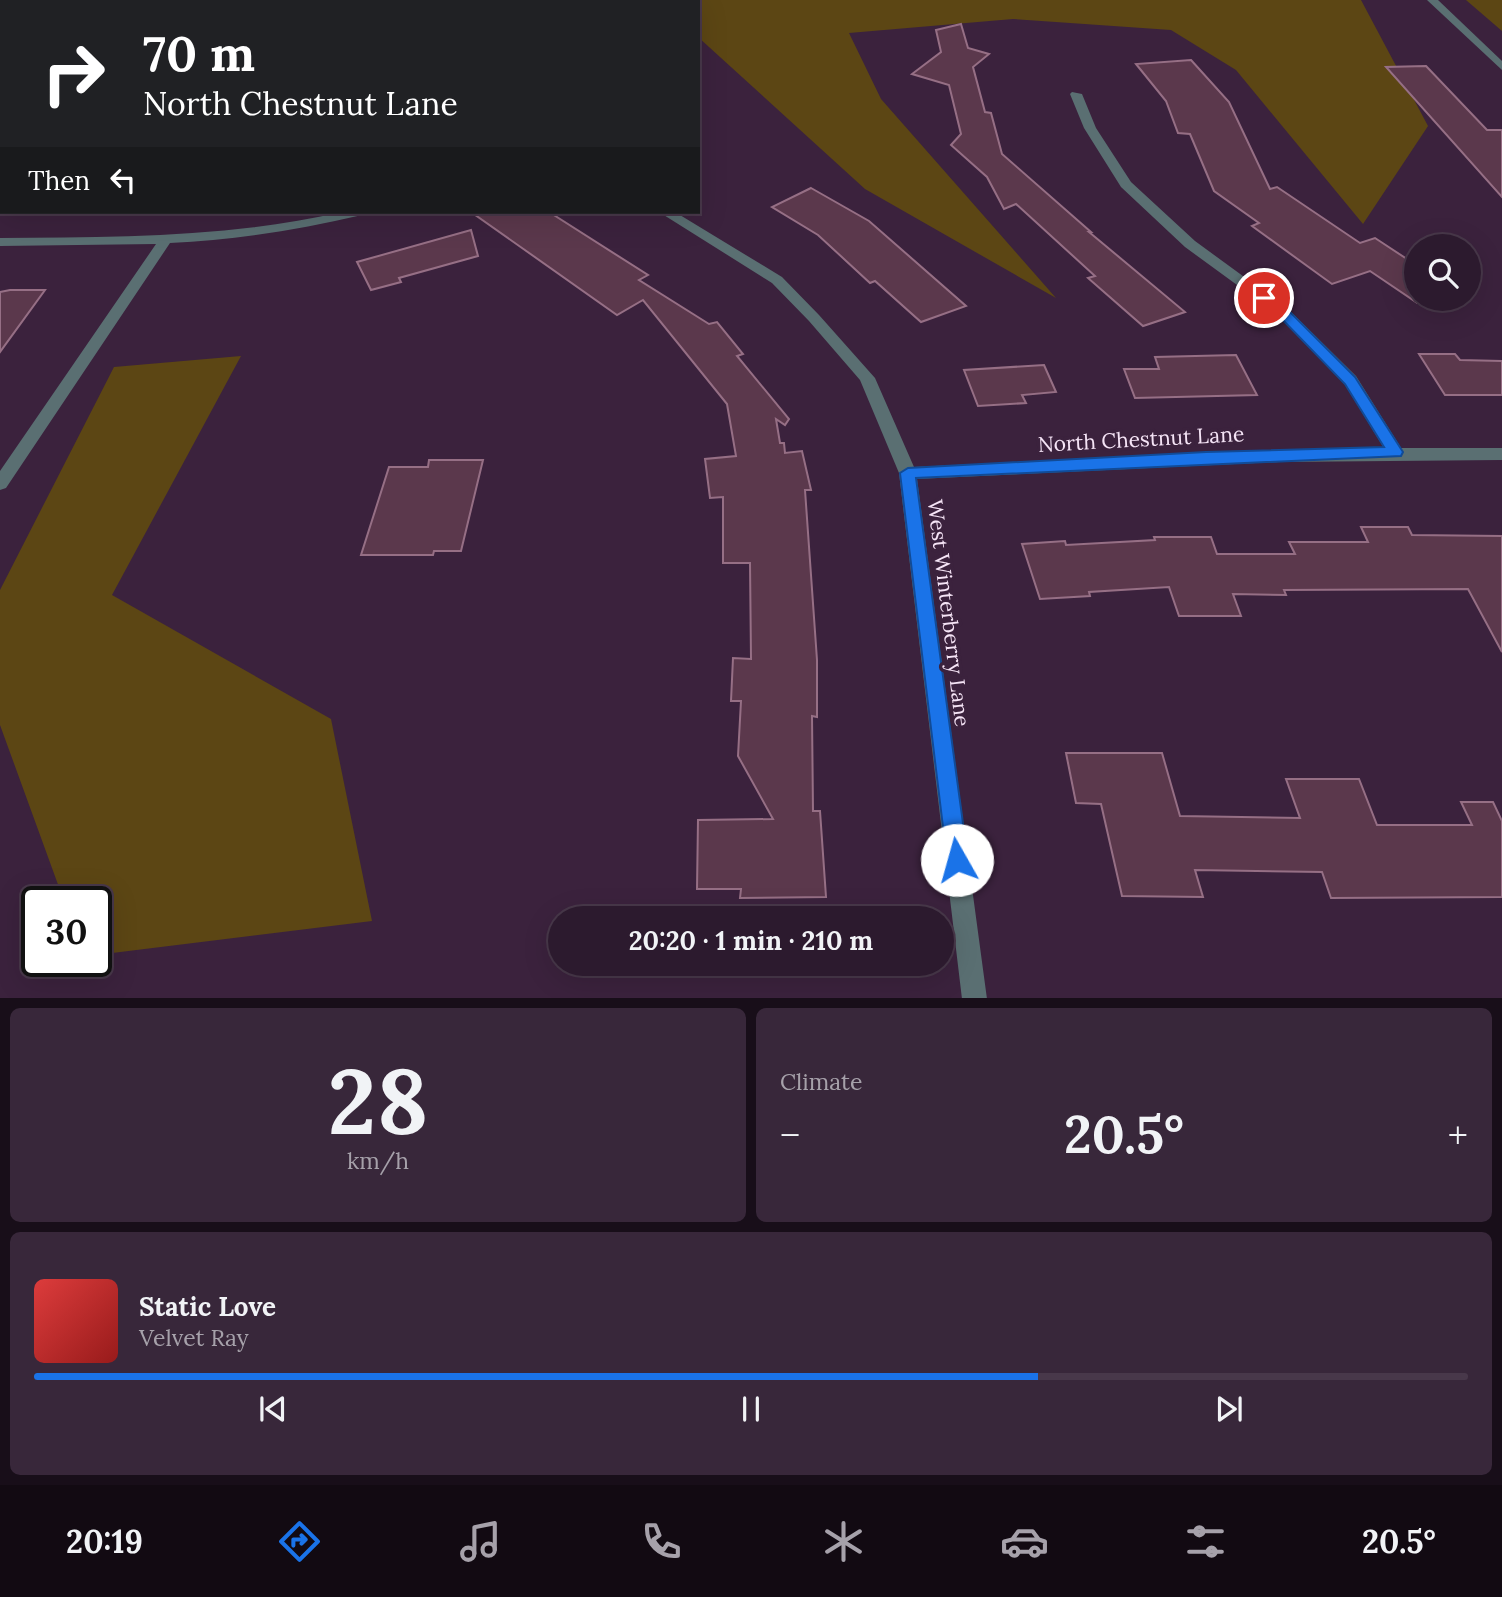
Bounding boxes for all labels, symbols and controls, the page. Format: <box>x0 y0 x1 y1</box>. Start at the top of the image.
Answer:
text: 70 m <box>143 22 255 84</box>
icon: right <box>28 28 119 119</box>
text: North Chestnut Lane <box>143 83 458 124</box>
icon: left <box>104 161 142 199</box>
text: Then <box>28 164 90 197</box>
map controls <box>1404 234 1481 311</box>
button: search <box>1404 234 1481 311</box>
pin <box>1234 268 1294 328</box>
icon: arrive <box>1245 279 1283 317</box>
street label: North Chestnut Lane <box>1037 420 1245 458</box>
street label: West Winterberry Lane <box>922 498 976 728</box>
position arrow <box>920 823 994 897</box>
speed limit sign: 30 <box>21 886 112 977</box>
text: 20:20 · 1 min · 210 m <box>629 924 873 957</box>
text: 28 <box>328 1042 428 1159</box>
text: Climate <box>780 1067 862 1096</box>
text: 20.5° <box>1064 1101 1184 1167</box>
text: − <box>780 1111 800 1159</box>
text: + <box>1448 1111 1468 1159</box>
text: km/h <box>347 1146 409 1175</box>
text: Static Love <box>139 1290 276 1323</box>
text: Velvet Ray <box>139 1323 249 1352</box>
icon: previous <box>254 1390 292 1428</box>
icon: pause <box>732 1390 770 1428</box>
icon: next <box>1210 1390 1248 1428</box>
icon: directions <box>275 1517 324 1566</box>
icon: music <box>456 1517 505 1566</box>
icon: phone <box>637 1517 686 1566</box>
icon: climate <box>819 1517 868 1566</box>
icon: car <box>1000 1517 1049 1566</box>
icon: filters <box>1181 1517 1230 1566</box>
text: 20:19 <box>66 1521 143 1562</box>
text: 20.5° <box>1362 1521 1436 1562</box>

